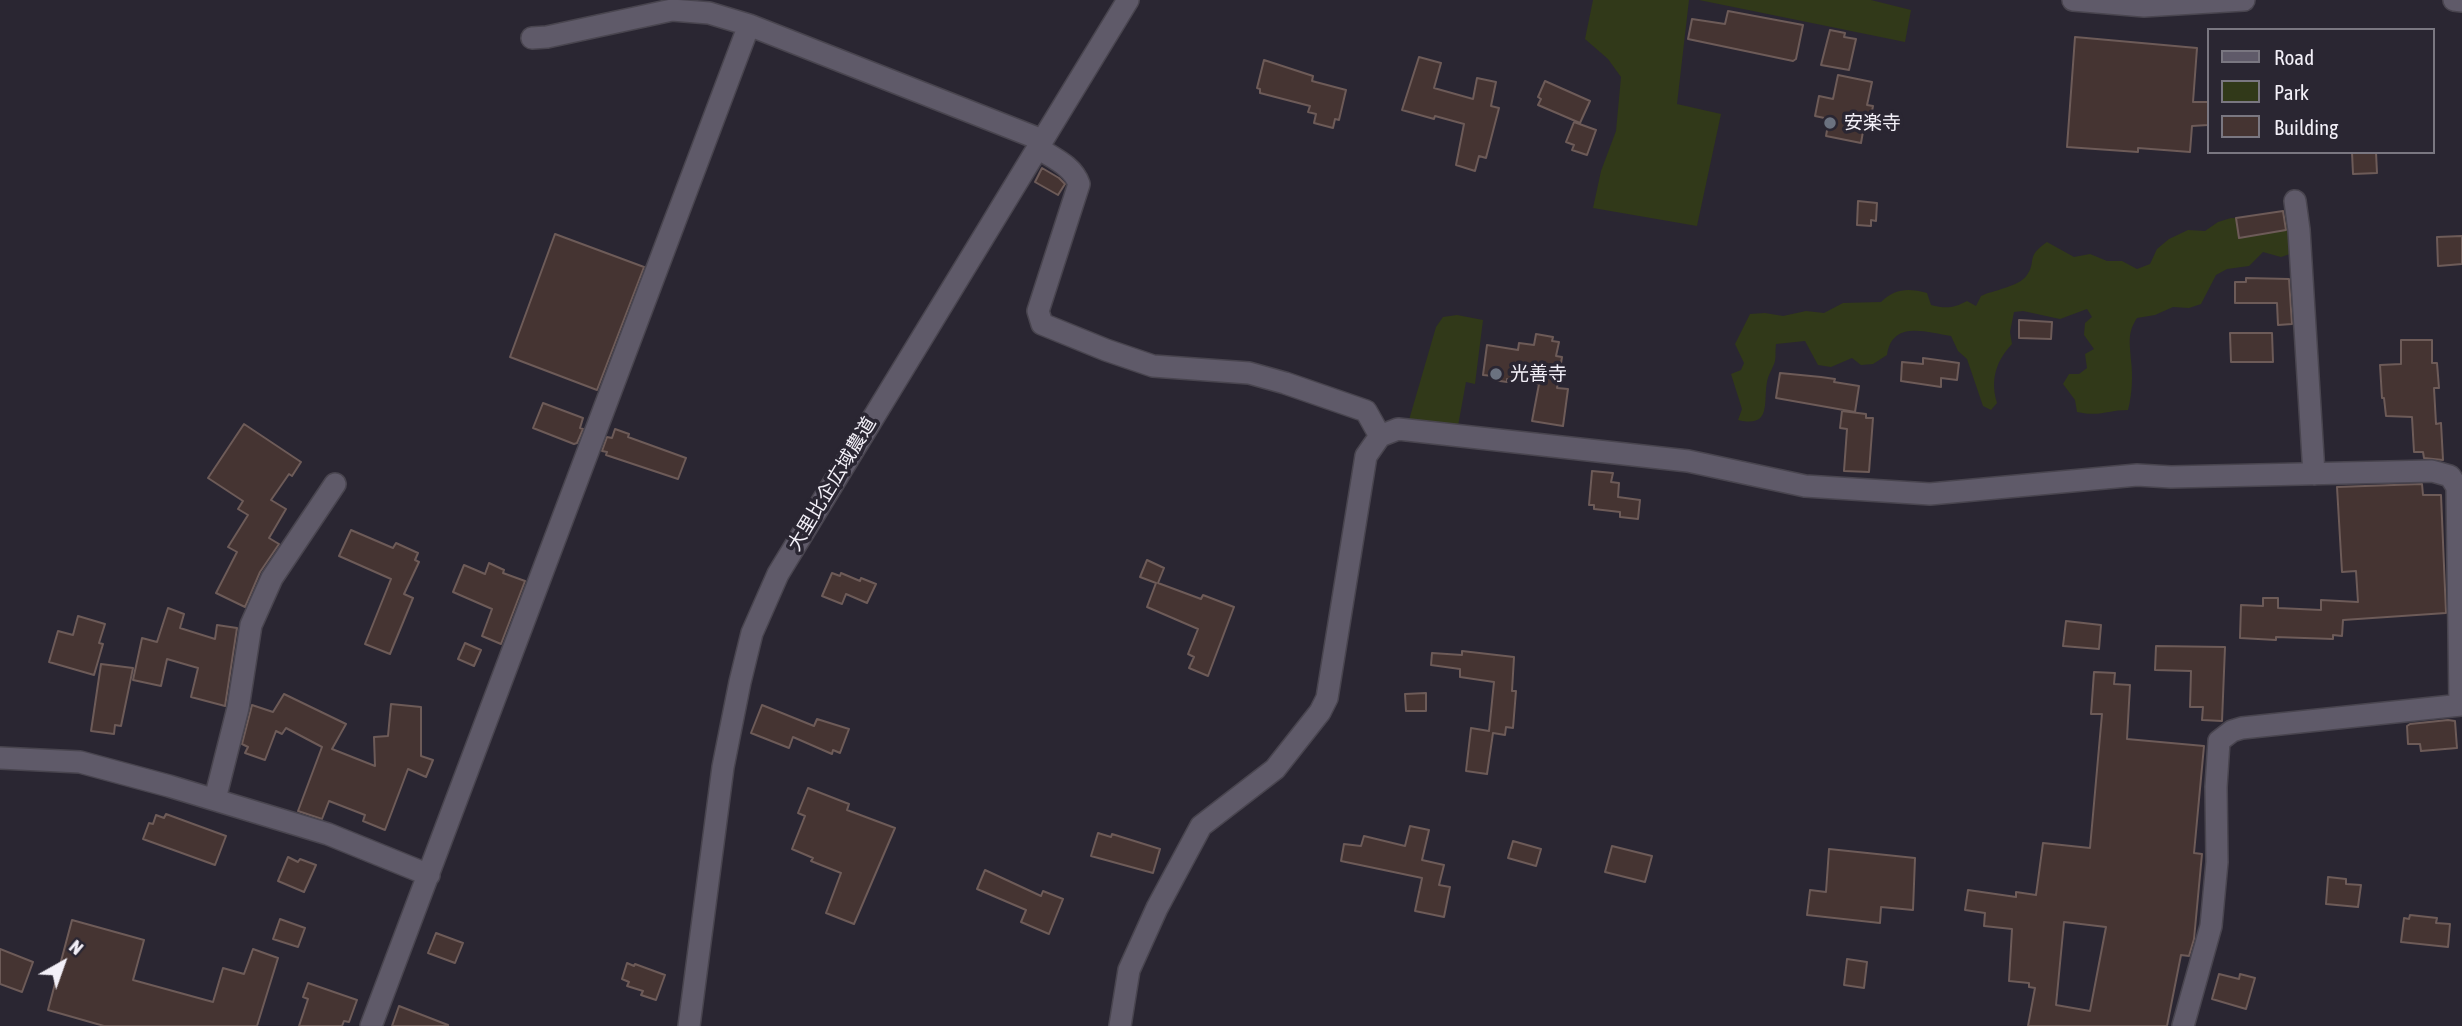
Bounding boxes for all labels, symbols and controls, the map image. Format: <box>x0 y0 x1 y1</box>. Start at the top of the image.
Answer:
legend <box>2206 28 2434 154</box>
text: Road <box>2274 45 2314 69</box>
text: Park <box>2274 80 2309 104</box>
place label: 安楽寺 <box>1844 112 1901 134</box>
marker: 安楽寺 <box>1822 115 1838 131</box>
text: Building <box>2274 115 2338 139</box>
place label: 光善寺 <box>1510 363 1567 385</box>
marker: 光善寺 <box>1488 366 1504 382</box>
street label: 大里比企広域農道 <box>783 413 881 555</box>
north arrow <box>28 928 98 998</box>
text: N <box>65 935 88 959</box>

